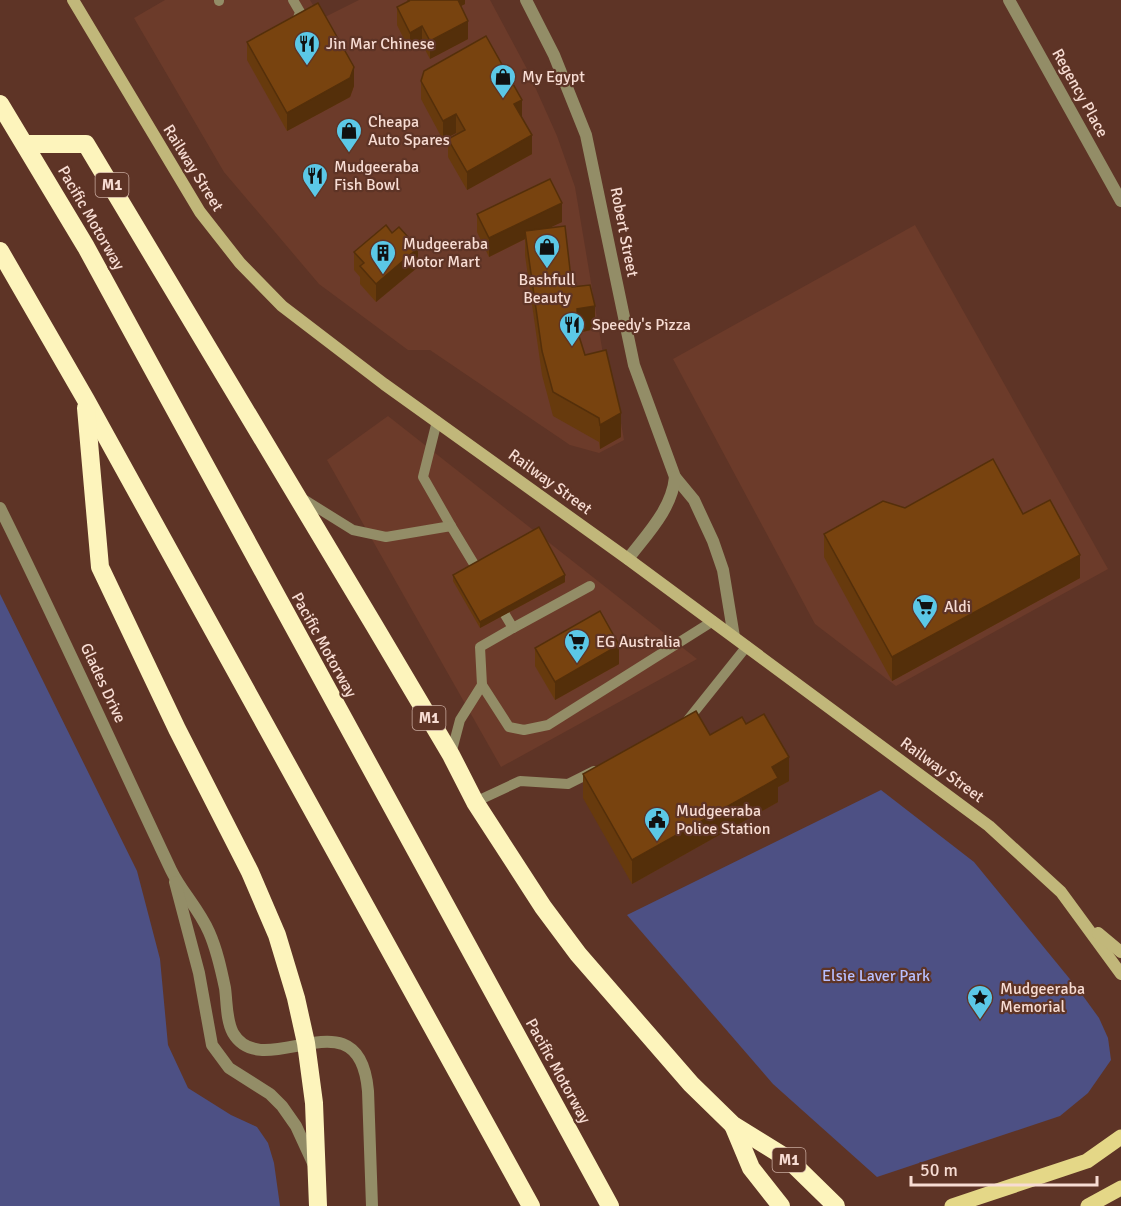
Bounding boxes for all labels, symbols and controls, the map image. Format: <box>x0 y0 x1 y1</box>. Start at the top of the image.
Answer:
restaurant icon: Jin Mar Chinese <box>292 29 322 67</box>
place label: Jin Mar Chinese <box>326 34 435 54</box>
street label: Regency Place <box>1047 45 1113 141</box>
shop icon: My Egypt <box>488 62 518 100</box>
place label: My Egypt <box>522 67 585 87</box>
place label: Cheapa Auto Spares <box>368 112 450 150</box>
shop icon: Cheapa Auto Spares <box>334 116 364 154</box>
street label: Railway Street <box>158 121 228 215</box>
place label: Mudgeeraba Fish Bowl <box>334 157 419 195</box>
restaurant icon: Mudgeeraba Fish Bowl <box>300 161 330 199</box>
street label: Pacific Motorway <box>53 162 129 274</box>
road number: M1 <box>96 173 128 197</box>
street label: Robert Street <box>605 185 643 279</box>
shop icon: Bashfull Beauty <box>532 232 562 270</box>
place label: Mudgeeraba Motor Mart <box>403 234 488 272</box>
building icon: Mudgeeraba Motor Mart <box>368 238 398 276</box>
place label: Bashfull Beauty <box>519 270 576 308</box>
restaurant icon: Speedy's Pizza <box>557 310 587 348</box>
place label: Speedy's Pizza <box>592 315 691 335</box>
street label: Railway Street <box>504 445 596 519</box>
street label: Pacific Motorway <box>287 589 361 701</box>
supermarket icon: Aldi <box>910 592 940 630</box>
place label: Aldi <box>944 597 971 617</box>
supermarket icon: EG Australia <box>562 627 592 665</box>
place label: EG Australia <box>596 632 681 652</box>
street label: Glades Drive <box>76 640 130 726</box>
road number: M1 <box>412 706 446 730</box>
street label: Railway Street <box>896 733 988 807</box>
place label: Mudgeeraba Police Station <box>676 801 770 839</box>
public building icon: Mudgeeraba Police Station <box>642 805 672 843</box>
park label: Elsie Laver Park <box>822 966 930 986</box>
place label: Mudgeeraba Memorial <box>1000 979 1085 1017</box>
place icon: Mudgeeraba Memorial <box>965 983 995 1021</box>
street label: Pacific Motorway <box>521 1015 595 1127</box>
road number: M1 <box>772 1148 806 1172</box>
scale bar <box>911 1149 1097 1187</box>
text: 50 m <box>920 1159 958 1181</box>

